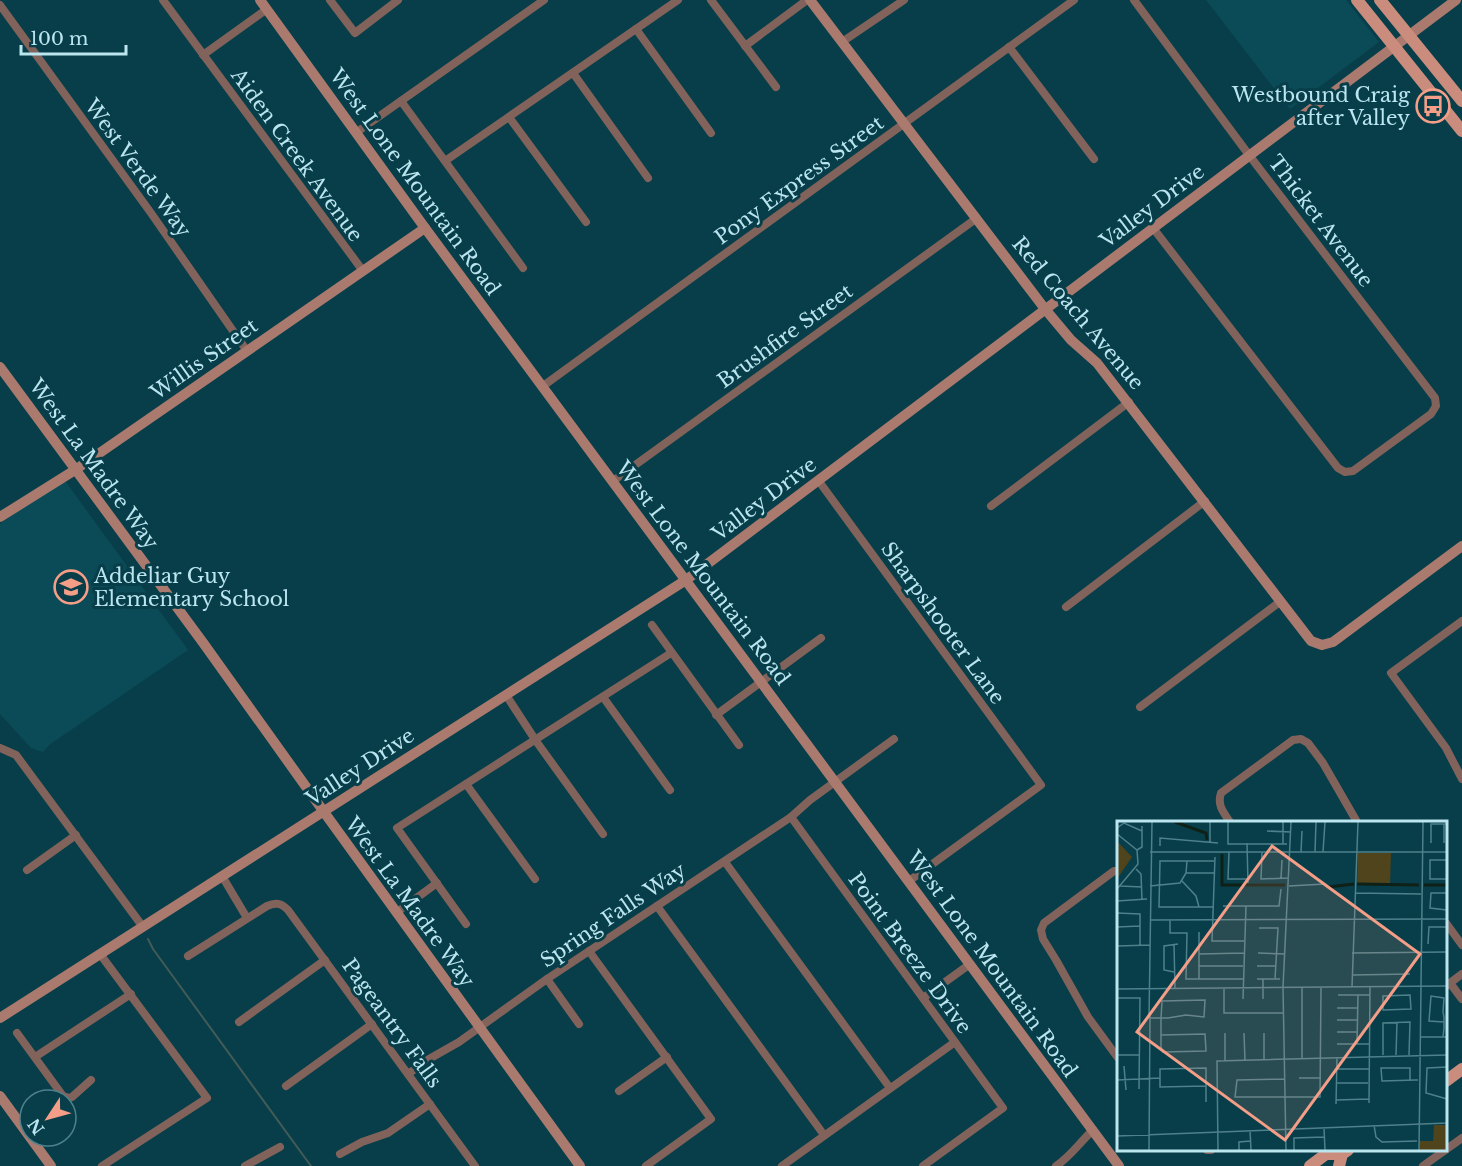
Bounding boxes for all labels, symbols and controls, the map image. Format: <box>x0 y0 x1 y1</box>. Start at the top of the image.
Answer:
scale bar <box>21 18 126 56</box>
text: 100 m <box>30 28 88 50</box>
street label: Aiden Creek Avenue <box>226 63 368 246</box>
street label: West Lone Mountain Road <box>324 63 505 300</box>
place label: Westbound Craig after Valley <box>1231 83 1411 130</box>
bus stop icon: Westbound Craig after Valley <box>1415 88 1451 124</box>
street label: West Verde Way <box>79 93 196 242</box>
street label: Pony Express Street <box>710 110 888 249</box>
street label: Thicket Avenue <box>1264 150 1378 292</box>
street label: Valley Drive <box>1094 159 1209 254</box>
street label: Red Coach Avenue <box>1007 232 1149 394</box>
street label: Brushfire Street <box>713 279 857 393</box>
street label: Willis Street <box>145 313 262 405</box>
street label: West La Madre Way <box>24 374 164 554</box>
street label: Valley Drive <box>706 452 821 547</box>
street label: West Lone Mountain Road <box>610 456 795 690</box>
street label: Sharpshooter Lane <box>876 537 1010 709</box>
place label: Addeliar Guy Elementary School <box>93 564 289 611</box>
school or university icon: Addeliar Guy Elementary School <box>53 569 89 605</box>
street label: Valley Drive <box>301 723 419 811</box>
street label: West La Madre Way <box>340 812 480 992</box>
inset map <box>1117 821 1447 1151</box>
street label: West Lone Mountain Road <box>901 845 1082 1082</box>
street label: Spring Falls Way <box>536 857 690 972</box>
street label: Point Breeze Drive <box>844 868 976 1038</box>
street label: Pageantry Falls <box>337 954 447 1092</box>
north arrow <box>18 1088 78 1148</box>
text: N <box>23 1115 48 1139</box>

